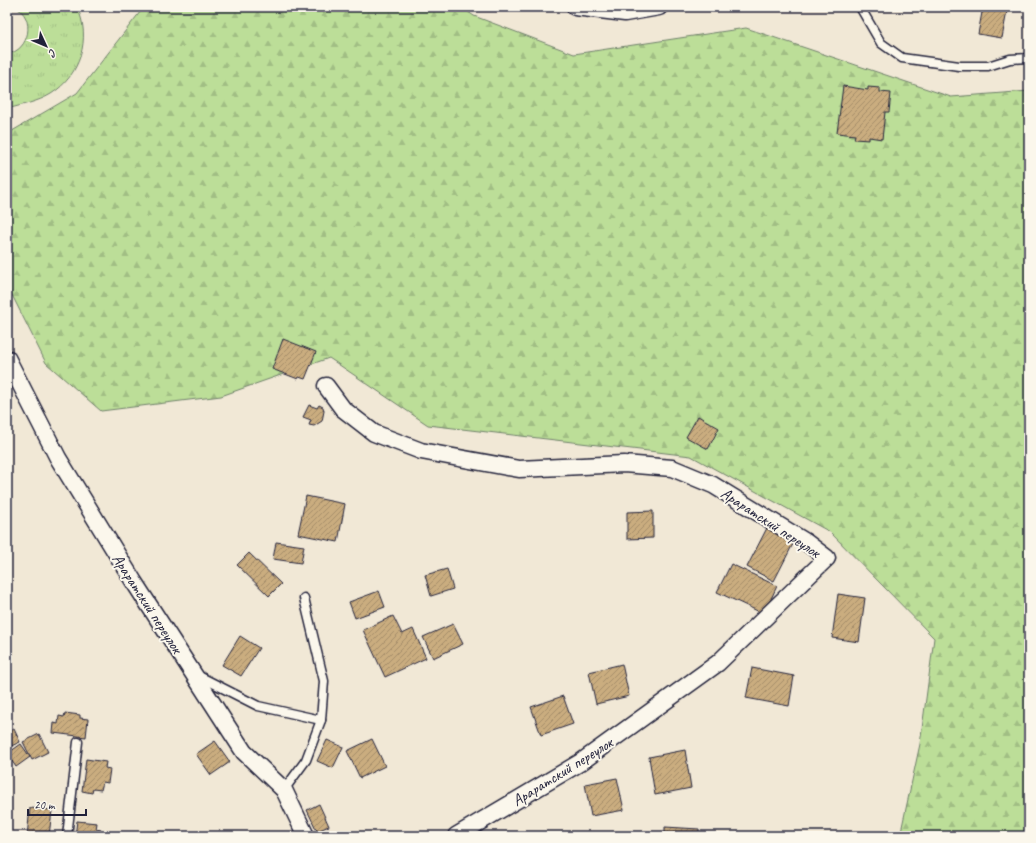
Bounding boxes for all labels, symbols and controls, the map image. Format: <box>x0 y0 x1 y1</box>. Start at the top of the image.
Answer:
north arrow <box>26 26 66 66</box>
text: С <box>45 46 60 61</box>
street label: Араратский переулок <box>717 483 826 564</box>
street label: Араратский переулок <box>108 550 188 659</box>
street label: Араратский переулок <box>509 732 618 811</box>
scale bar <box>28 791 86 817</box>
text: 20 m <box>34 797 56 813</box>

